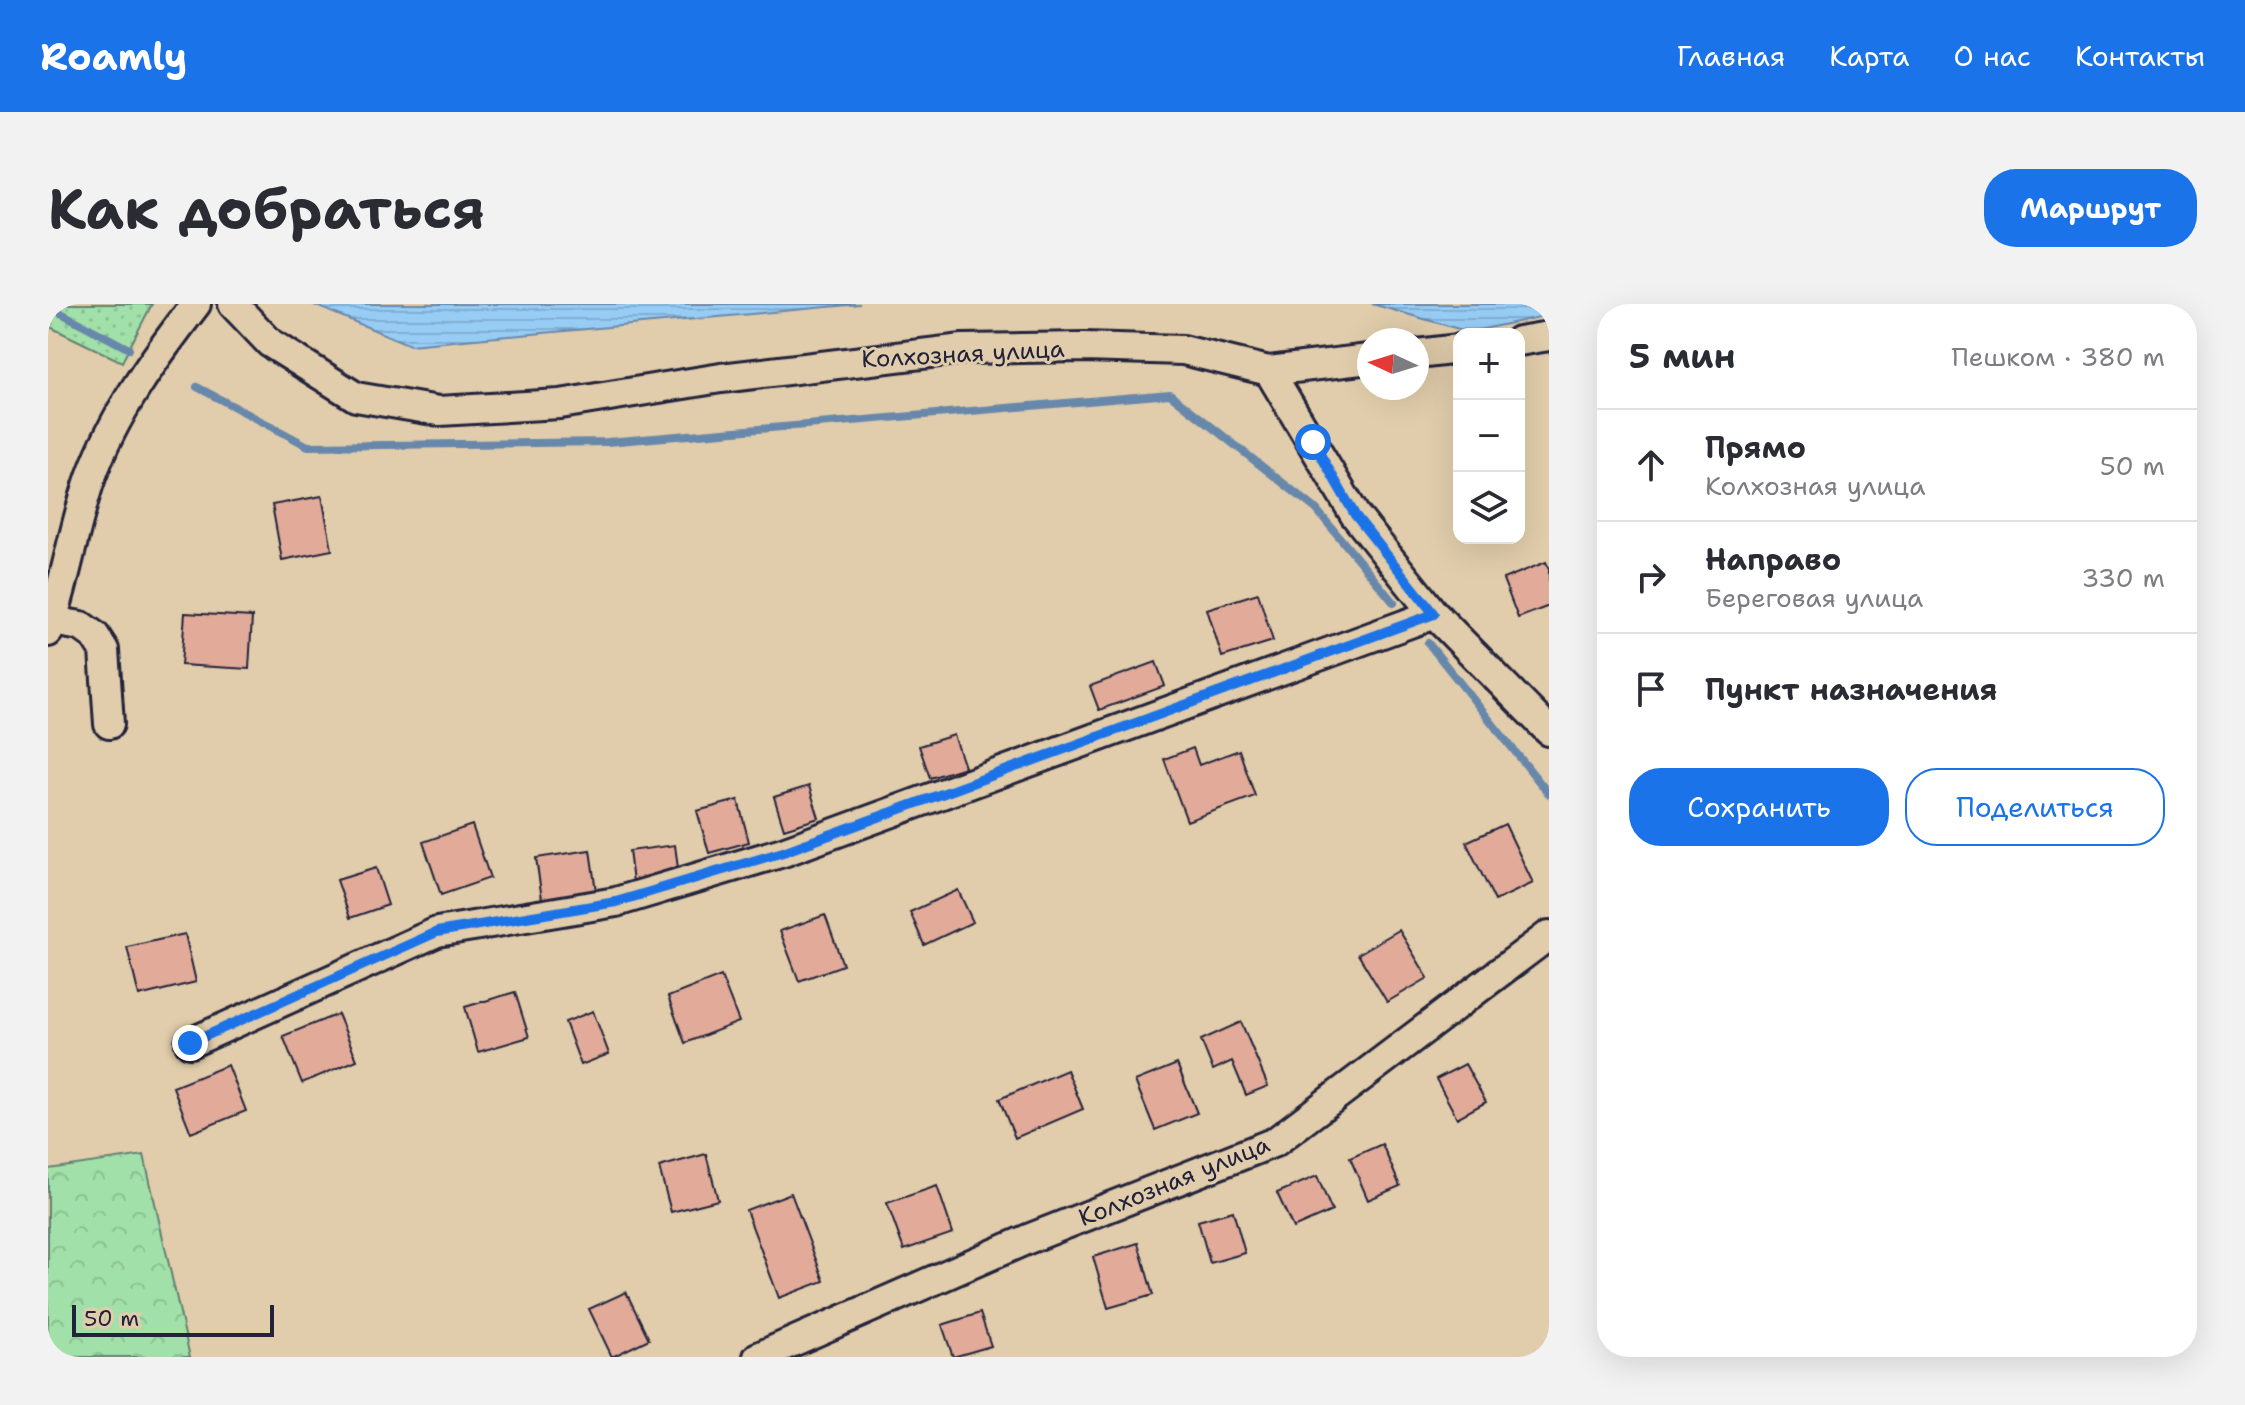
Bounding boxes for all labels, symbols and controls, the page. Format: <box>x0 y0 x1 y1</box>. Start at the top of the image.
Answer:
text: Roamly <box>40 31 187 82</box>
text: Главная <box>1677 37 1785 75</box>
text: Карта <box>1829 37 1909 75</box>
text: О нас <box>1953 37 2031 75</box>
text: Контакты <box>2075 37 2205 75</box>
button: Маршрут <box>1984 169 2197 247</box>
text: Как добраться <box>48 171 485 246</box>
north arrow <box>1357 328 1429 400</box>
map controls <box>1453 328 1525 544</box>
button: + <box>1453 328 1525 400</box>
street label: Колхозная улица <box>861 333 1065 375</box>
text: 5 мин <box>1629 333 1736 379</box>
text: Пешком · 380 m <box>1952 339 2165 374</box>
button: − <box>1453 400 1525 472</box>
route start <box>1295 424 1331 460</box>
text: Прямо <box>1705 427 1806 468</box>
icon: ahead <box>1629 443 1673 487</box>
text: 50 m <box>2100 448 2165 483</box>
text: Колхозная улица <box>1705 468 1925 503</box>
button: layers <box>1453 472 1525 544</box>
text: Направо <box>1705 539 1841 580</box>
icon: right <box>1629 555 1673 599</box>
text: 330 m <box>2081 560 2165 595</box>
text: Береговая улица <box>1705 580 1923 615</box>
icon: arrive <box>1629 667 1673 711</box>
text: Пункт назначения <box>1705 669 1997 710</box>
button: Сохранить <box>1629 768 1889 846</box>
button: Поделиться <box>1905 768 2165 846</box>
route end <box>172 1025 208 1061</box>
street label: Колхозная улица <box>1074 1128 1274 1234</box>
scale bar <box>72 1301 274 1337</box>
text: 50 m <box>84 1304 139 1333</box>

